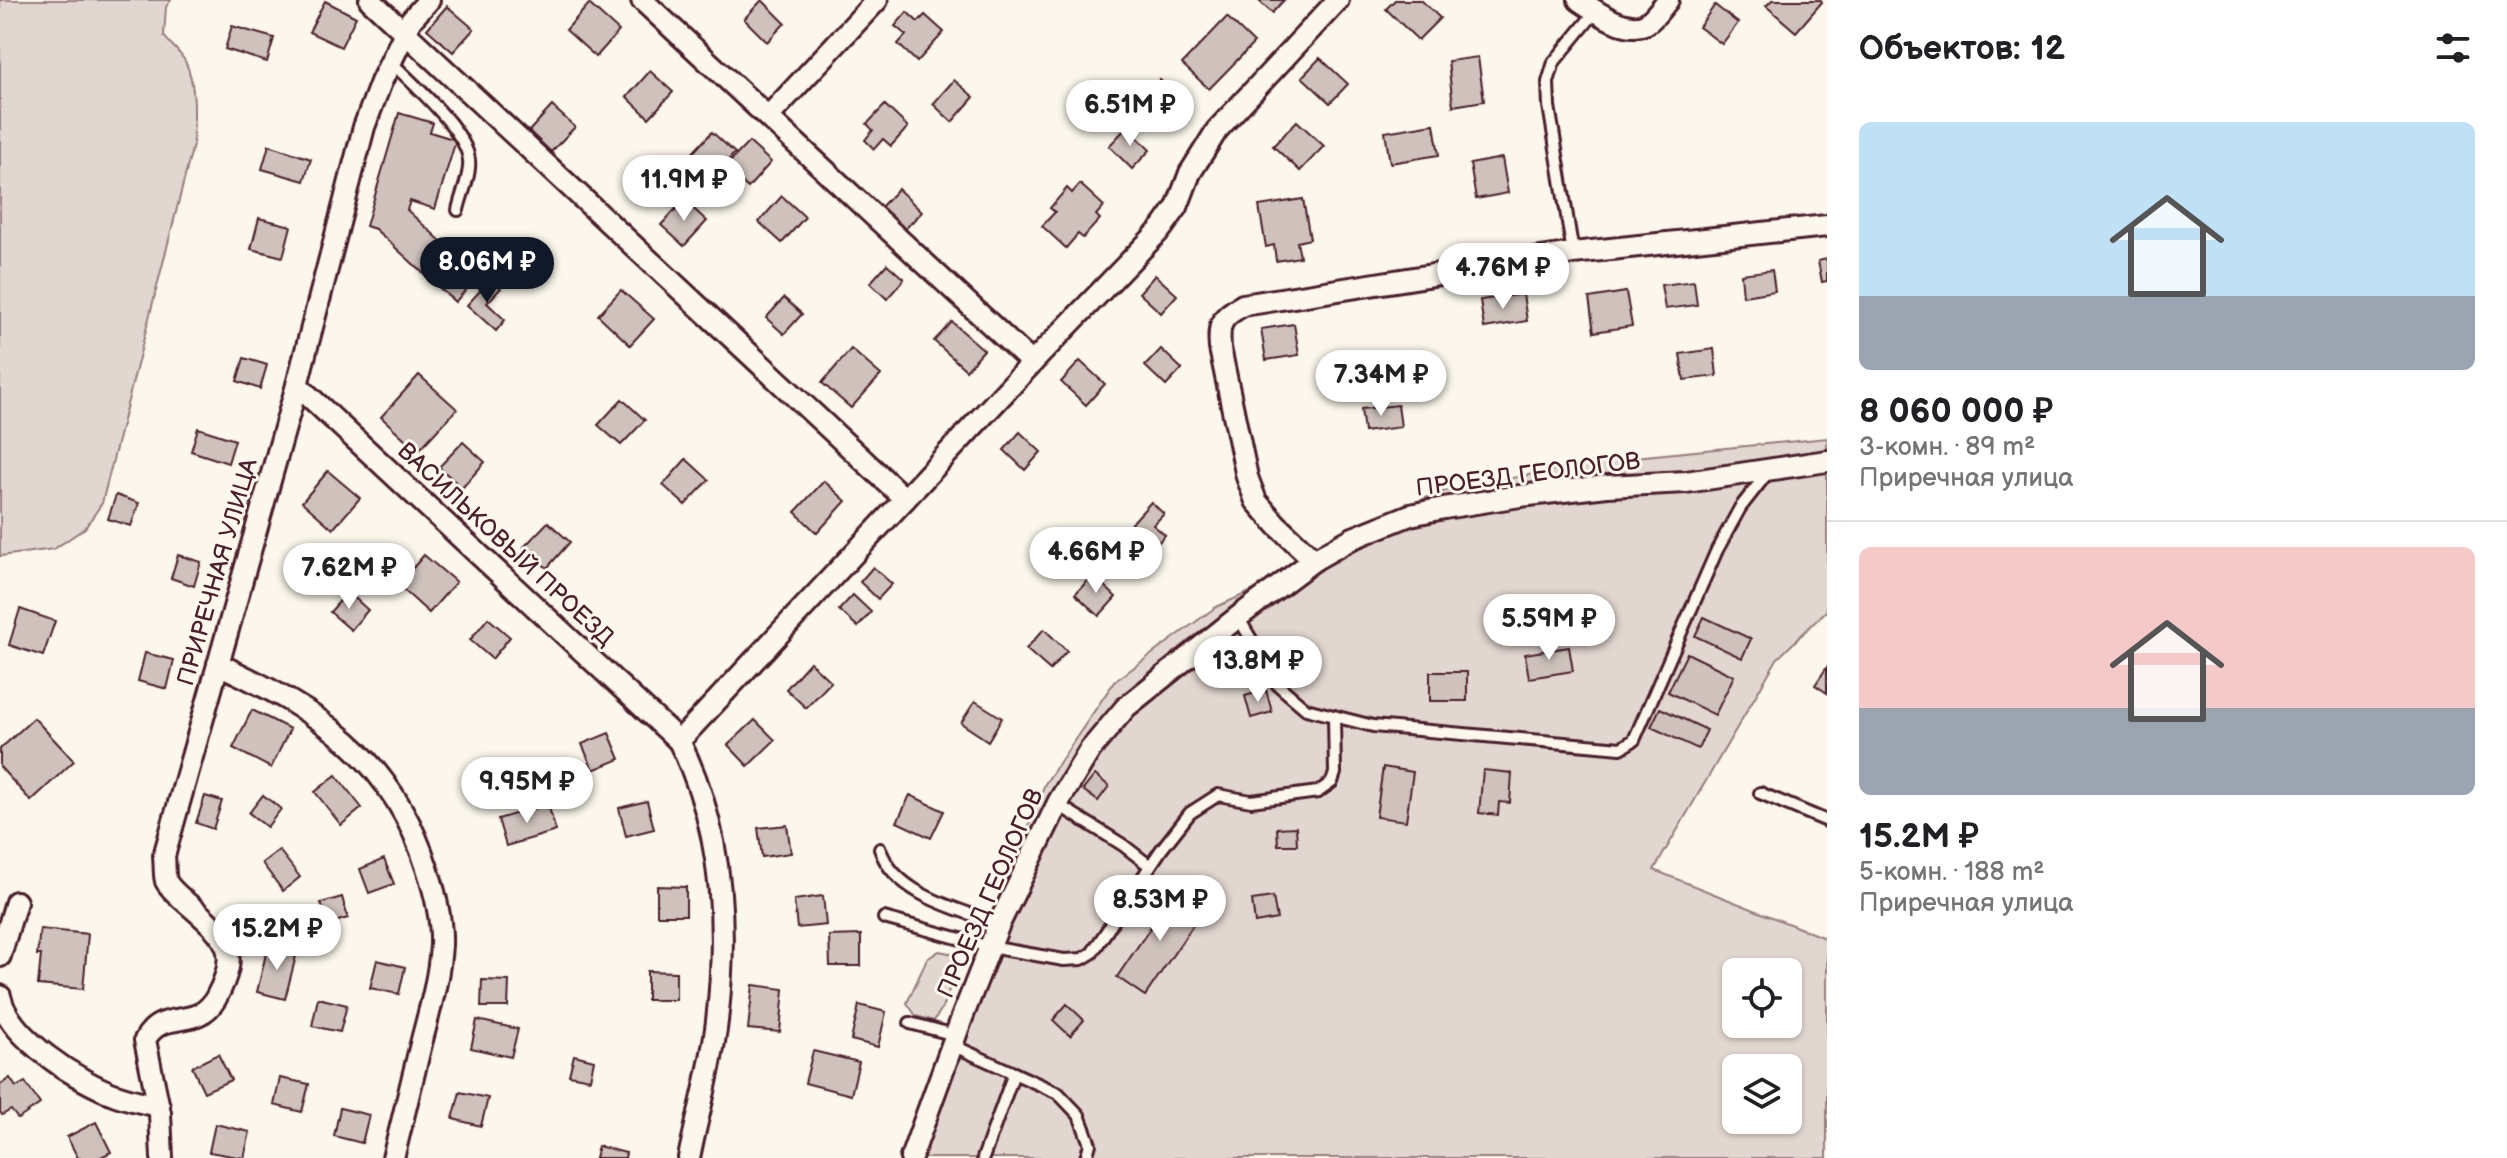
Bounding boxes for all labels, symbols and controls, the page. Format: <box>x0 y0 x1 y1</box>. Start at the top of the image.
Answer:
icon: filters <box>2431 26 2475 70</box>
text: Объектов: 12 <box>1859 28 2065 69</box>
pin: 6.51M ₽ <box>1056 80 1204 148</box>
text: 6.51M ₽ <box>1084 90 1176 121</box>
pin: 11.9M ₽ <box>610 155 758 223</box>
text: 11.9M ₽ <box>640 165 728 196</box>
icon: home <box>2095 174 2239 318</box>
pin: 8.06M ₽ <box>413 237 561 305</box>
pin: 4.76M ₽ <box>1429 243 1577 311</box>
text: 8.06M ₽ <box>438 247 536 278</box>
text: 4.76M ₽ <box>1455 253 1551 284</box>
pin: 7.34M ₽ <box>1307 350 1455 418</box>
text: 7.34M ₽ <box>1333 360 1429 391</box>
text: 8 060 000 ₽ <box>1859 391 2053 432</box>
text: 3-комн. · 89 m² <box>1859 432 2035 463</box>
street label: ВАСИЛЬКОВЫЙ ПРОЕЗД <box>391 436 620 652</box>
street label: ПРОЕЗД ГЕОЛОГОВ <box>1414 446 1642 503</box>
street label: ПРИРЕЧНАЯ УЛИЦА <box>171 455 264 689</box>
text: Приречная улица <box>1859 463 2074 494</box>
pin: 4.66M ₽ <box>1022 527 1170 595</box>
text: 4.66M ₽ <box>1047 537 1145 568</box>
pin: 7.62M ₽ <box>275 543 423 611</box>
text: 7.62M ₽ <box>301 553 397 584</box>
pin: 5.59M ₽ <box>1475 594 1623 662</box>
icon: home <box>2095 599 2239 743</box>
text: 5.59M ₽ <box>1501 604 1597 635</box>
pin: 13.8M ₽ <box>1184 636 1332 704</box>
text: 13.8M ₽ <box>1212 646 1304 677</box>
pin: 9.95M ₽ <box>453 757 601 825</box>
text: 9.95M ₽ <box>479 767 575 798</box>
street label: ПРОЕЗД ГЕОЛОГОВ <box>931 784 1050 1002</box>
text: 15.2M ₽ <box>1859 816 1979 857</box>
text: 5-комн. · 188 m² <box>1859 857 2044 888</box>
pin: 8.53M ₽ <box>1086 875 1234 943</box>
text: 8.53M ₽ <box>1112 885 1208 916</box>
text: Приречная улица <box>1859 888 2074 919</box>
pin: 15.2M ₽ <box>203 904 351 972</box>
text: 15.2M ₽ <box>231 914 323 945</box>
map controls <box>1722 958 1802 1134</box>
button: locate <box>1722 958 1802 1038</box>
button: layers <box>1722 1054 1802 1134</box>

